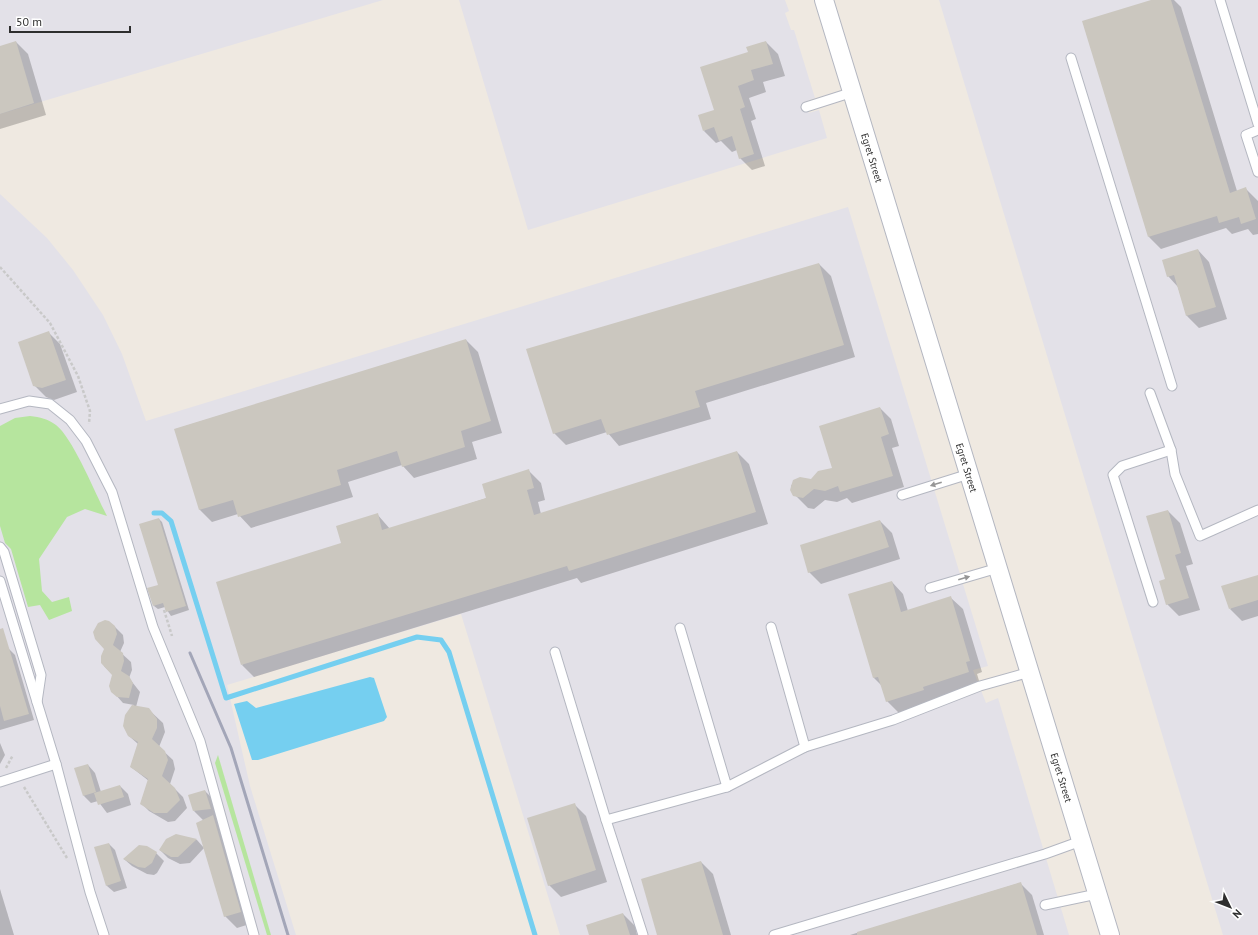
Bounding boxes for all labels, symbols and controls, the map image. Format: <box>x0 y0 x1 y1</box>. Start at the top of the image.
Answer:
scale bar <box>10 8 130 34</box>
text: 50 m <box>16 14 42 29</box>
street label: Egret Street <box>858 132 886 185</box>
street label: Egret Street <box>953 442 980 495</box>
one-way arrow <box>929 481 941 487</box>
one-way arrow <box>958 575 970 581</box>
street label: Egret Street <box>1048 751 1075 804</box>
north arrow <box>1210 887 1250 927</box>
text: N <box>1230 906 1245 921</box>

